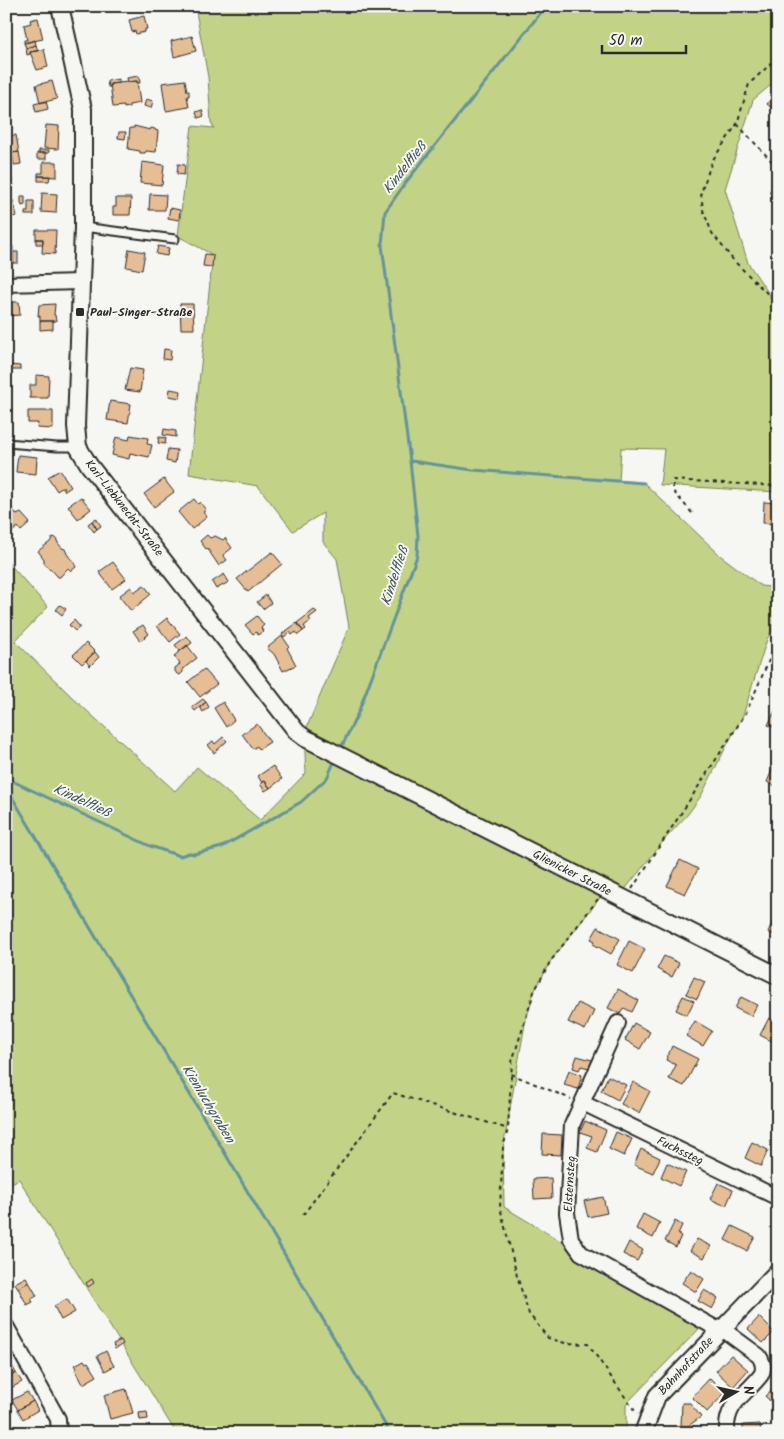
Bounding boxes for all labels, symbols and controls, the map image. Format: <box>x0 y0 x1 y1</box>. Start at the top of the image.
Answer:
scale bar <box>602 22 685 54</box>
text: 50 m <box>609 29 643 53</box>
water label: Kindelfließ <box>377 136 434 199</box>
place label: Paul-Singer-Straße <box>90 303 193 322</box>
marker: Paul-Singer-Straße <box>74 306 86 318</box>
street label: Karl-Liebknecht-Straße <box>80 455 168 561</box>
water label: Kindelfließ <box>375 542 415 609</box>
water label: Kindelfließ <box>50 778 116 825</box>
street label: Glienicker Straße <box>529 845 615 901</box>
water label: Kienluchgraben <box>176 1061 241 1149</box>
street label: Fuchssteg <box>653 1132 707 1171</box>
street label: Elsternsteg <box>559 1155 581 1213</box>
street label: Bahnhofstraße <box>654 1332 719 1400</box>
north arrow <box>712 1366 762 1416</box>
text: N <box>736 1384 759 1396</box>

